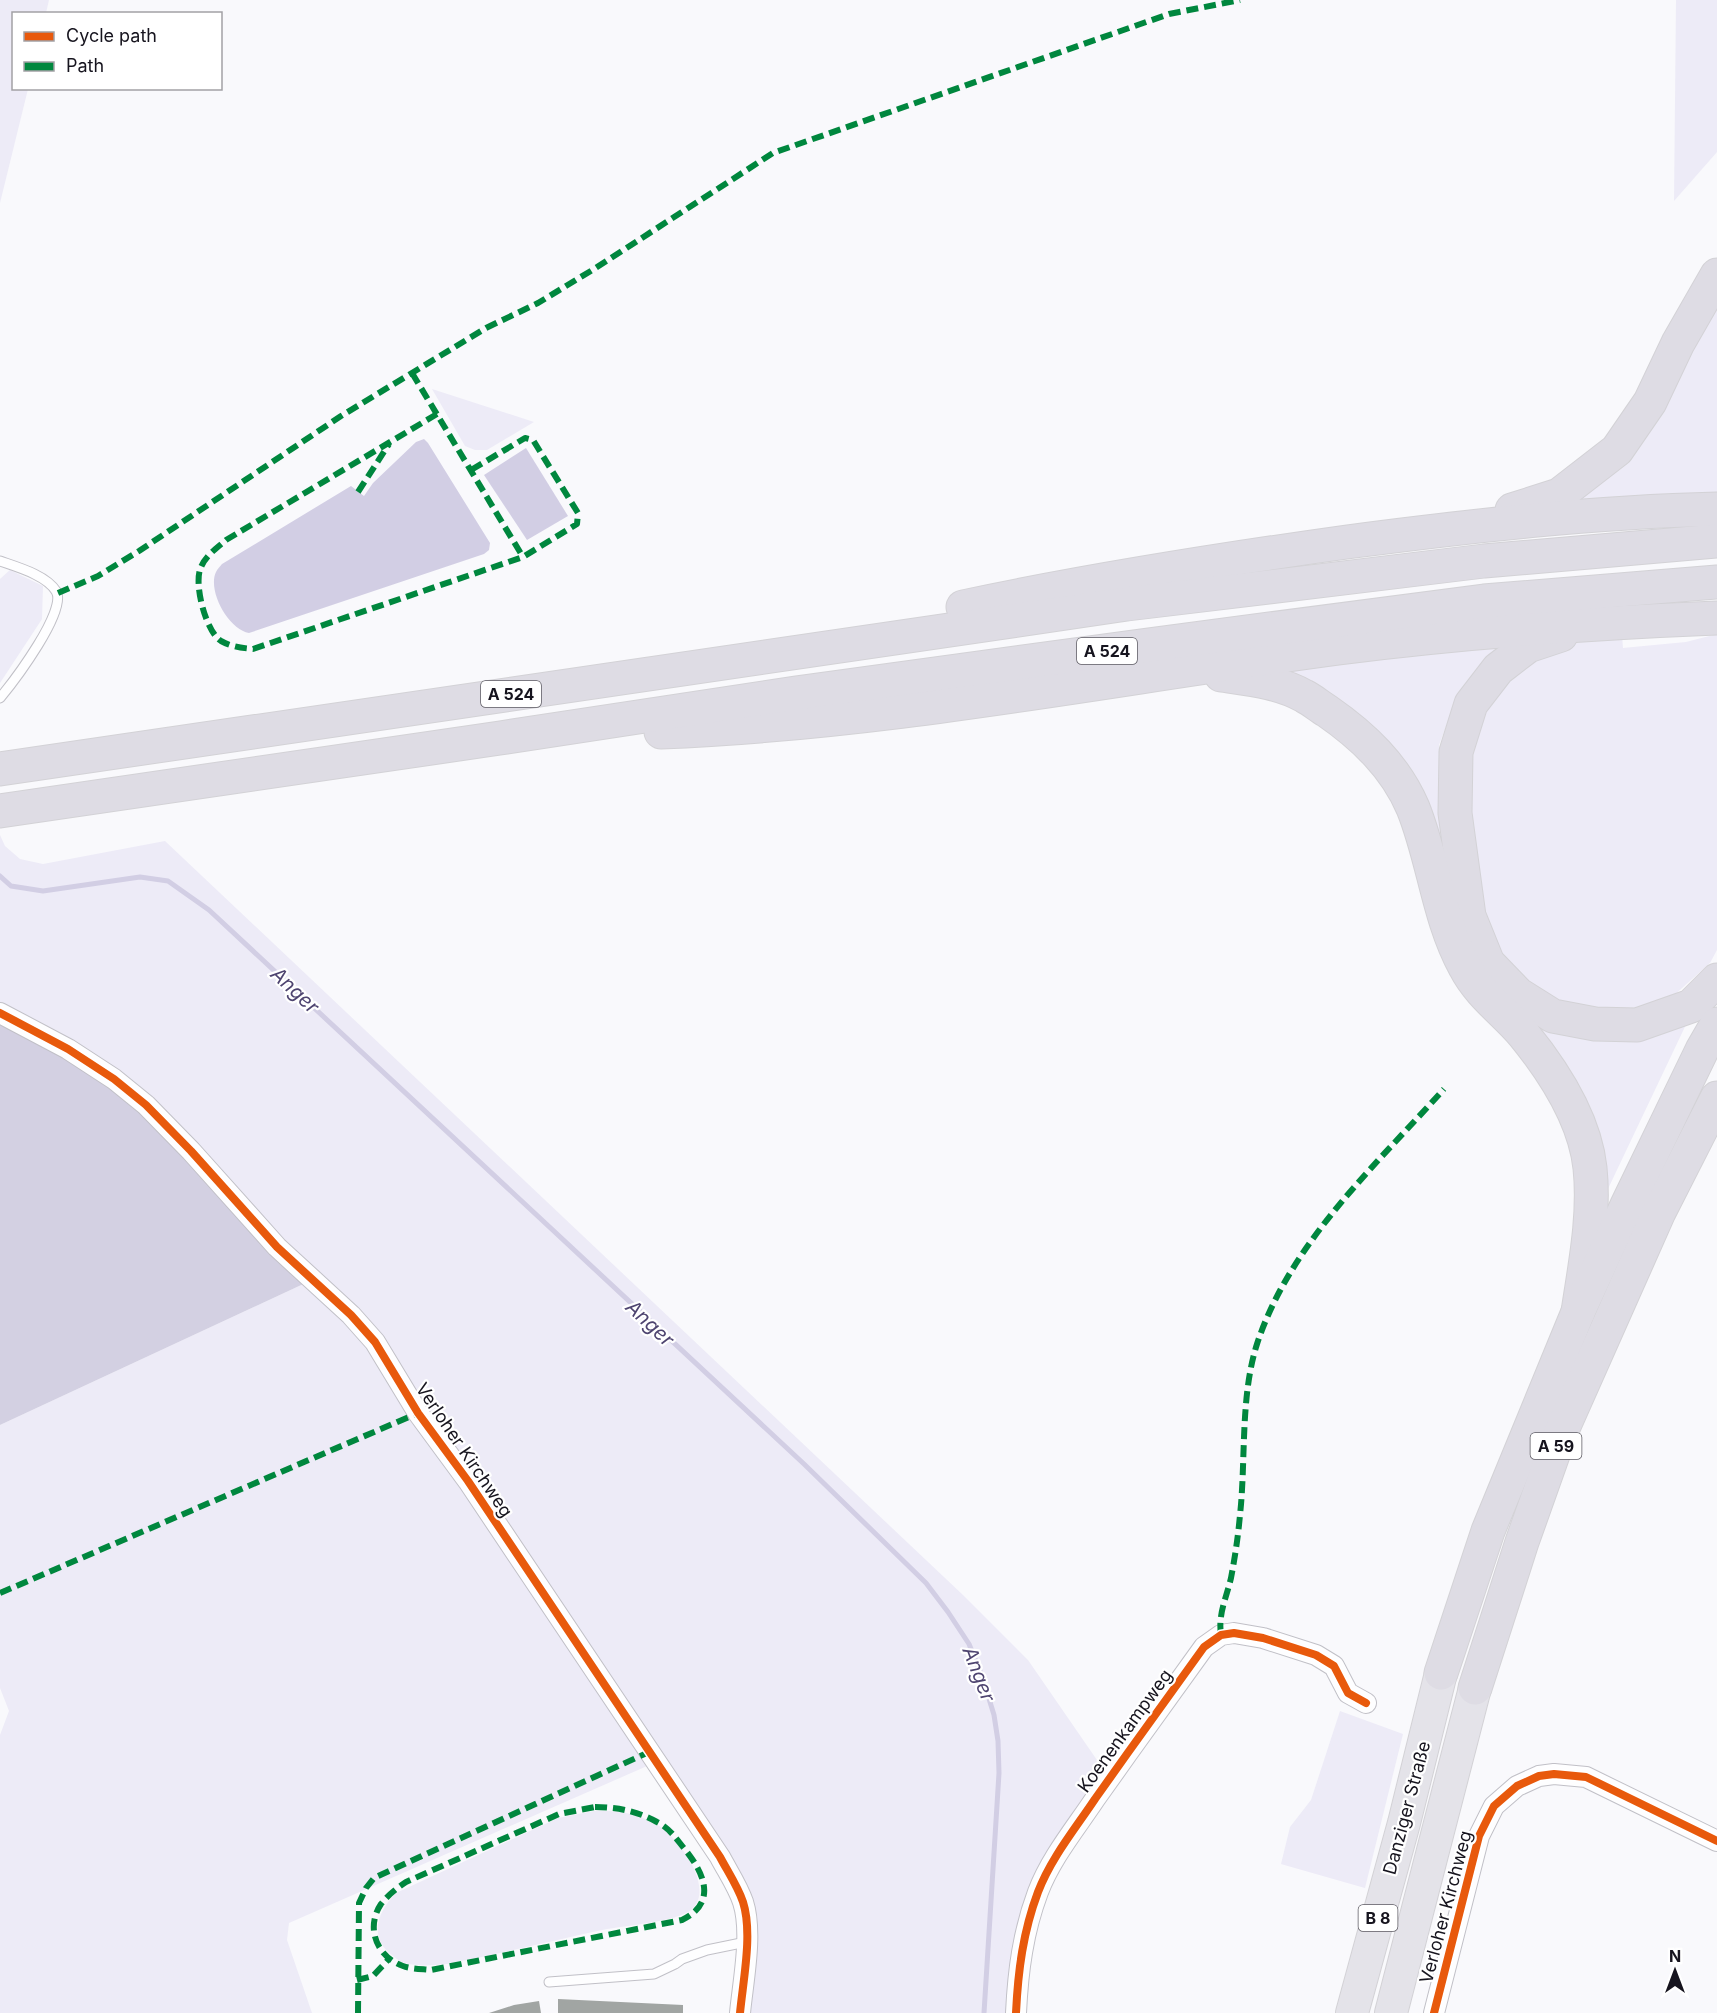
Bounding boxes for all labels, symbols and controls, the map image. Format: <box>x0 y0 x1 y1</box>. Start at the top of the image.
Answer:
legend <box>12 12 222 90</box>
text: Cycle path <box>66 25 157 46</box>
text: Path <box>66 55 104 76</box>
road number: A 524 <box>1077 638 1137 664</box>
road number: A 524 <box>481 681 541 707</box>
water label: Anger <box>265 961 324 1019</box>
water label: Anger <box>620 1294 679 1352</box>
street label: Verloher Kirchweg <box>412 1379 517 1521</box>
road number: A 59 <box>1530 1433 1582 1459</box>
water label: Anger <box>957 1642 1001 1705</box>
street label: Koenenkampweg <box>1073 1665 1176 1796</box>
street label: Danziger Straße <box>1379 1739 1434 1877</box>
street label: Verloher Kirchweg <box>1415 1828 1476 1986</box>
road number: B 8 <box>1358 1905 1398 1931</box>
north arrow <box>1645 1941 1705 2001</box>
text: N <box>1669 1946 1681 1966</box>

